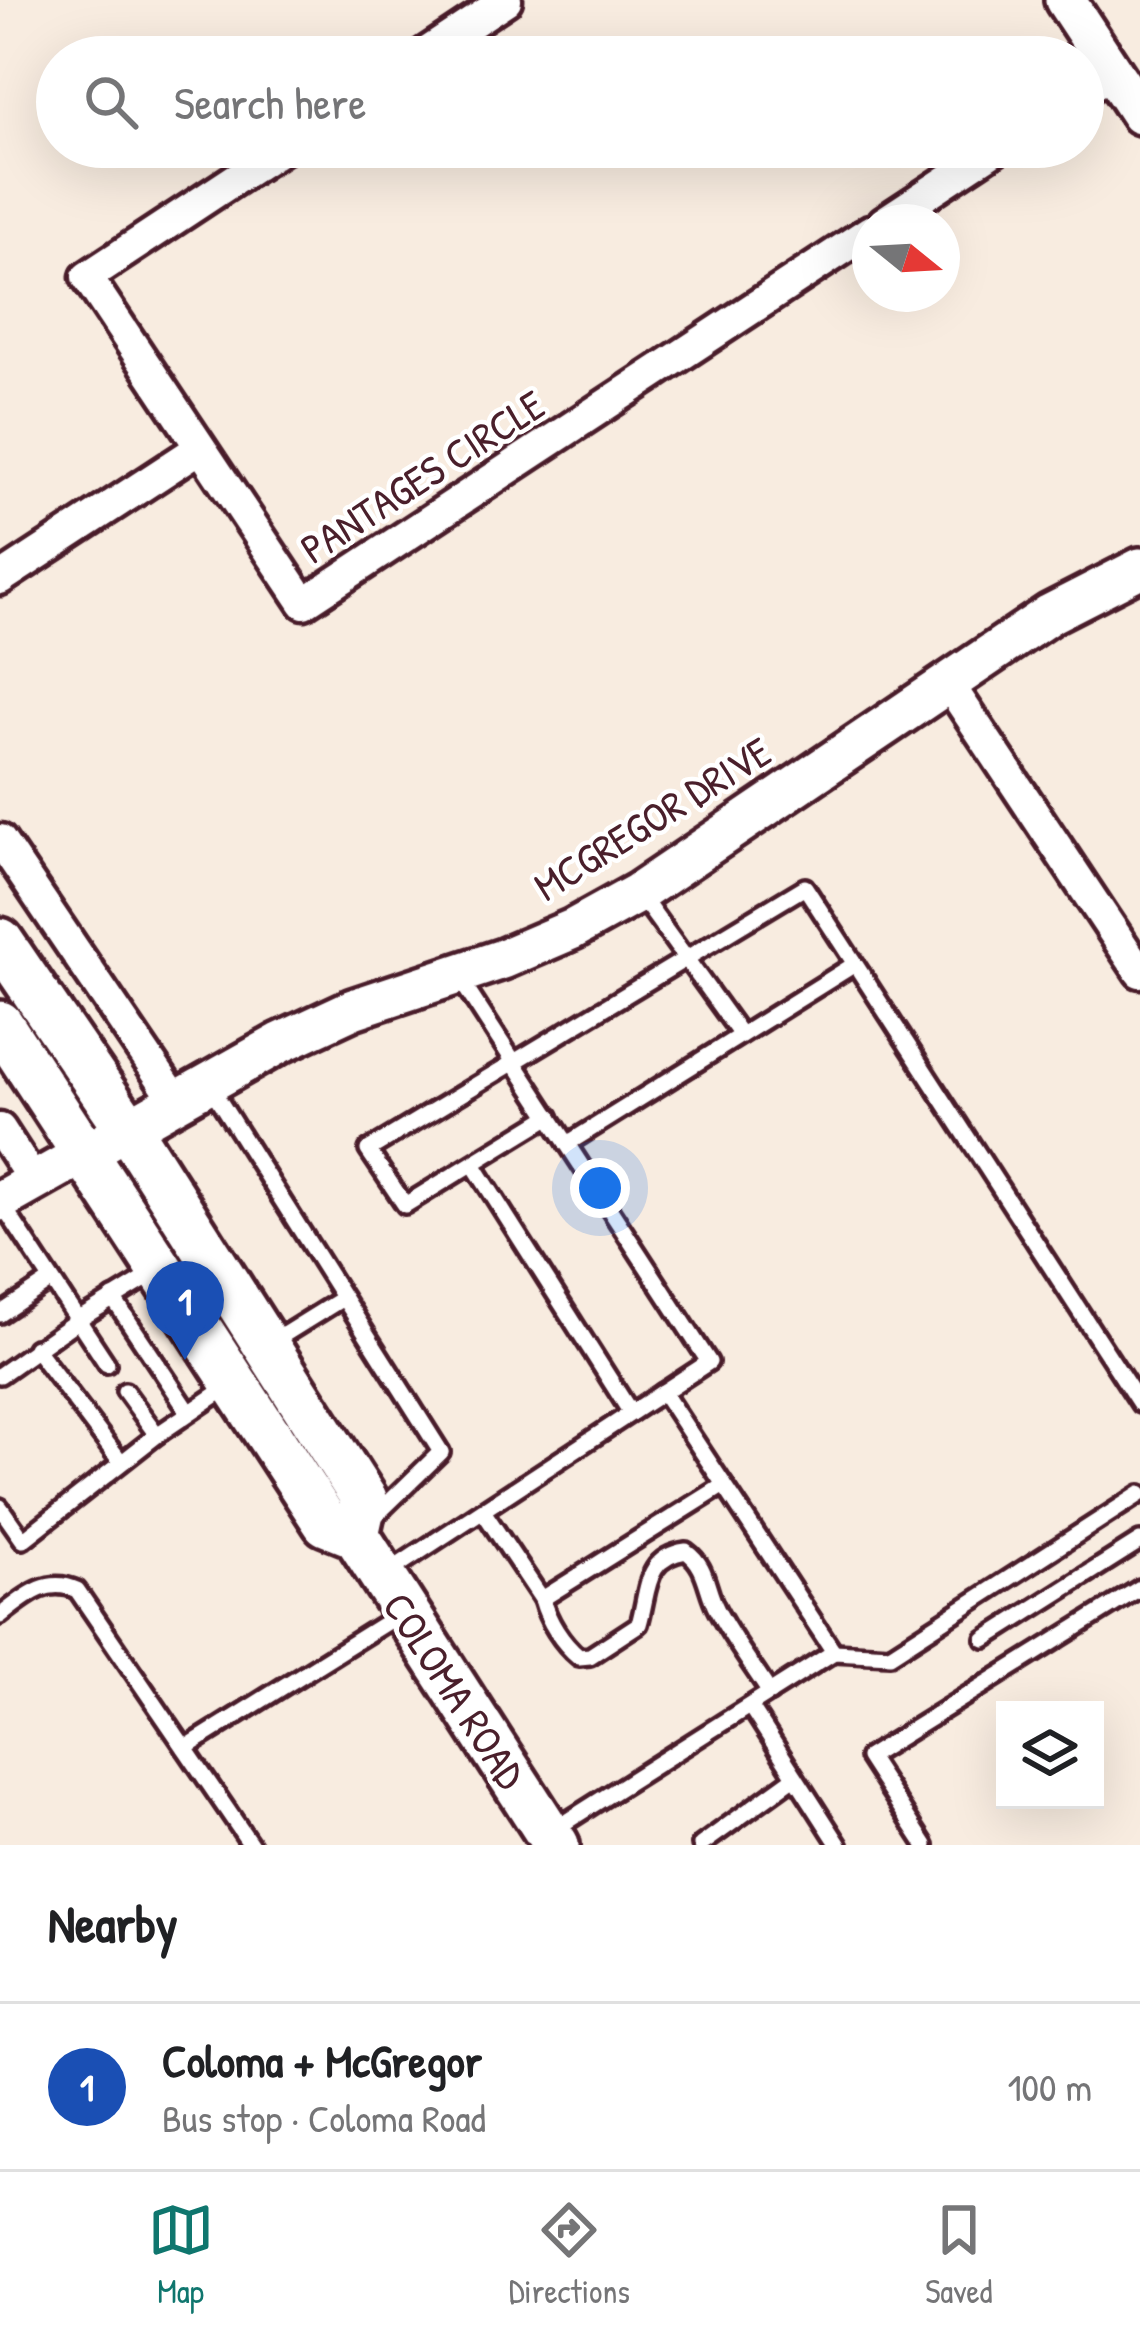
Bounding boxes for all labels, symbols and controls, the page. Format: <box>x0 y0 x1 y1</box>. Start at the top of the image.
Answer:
search box <box>36 36 1104 168</box>
icon: search <box>78 69 144 135</box>
text: Search here <box>174 72 366 133</box>
north arrow <box>852 204 960 312</box>
street label: PANTAGES CIRCLE <box>289 376 555 576</box>
street label: MCGREGOR DRIVE <box>523 723 781 913</box>
your location <box>570 1158 630 1218</box>
pin: 1 <box>146 1261 224 1360</box>
street label: COLOMA ROAD <box>370 1581 540 1799</box>
map controls <box>996 1701 1104 1809</box>
button: layers <box>996 1701 1104 1809</box>
text: Nearby <box>48 1889 178 1958</box>
text: Coloma + McGregor <box>162 2030 482 2091</box>
text: 1 <box>80 2060 94 2113</box>
text: 100 m <box>1007 2060 1092 2113</box>
text: Bus stop · Coloma Road <box>162 2091 486 2144</box>
tab: Map <box>148 2197 214 2313</box>
tab: Directions <box>509 2197 630 2313</box>
tab: Saved <box>925 2197 992 2313</box>

